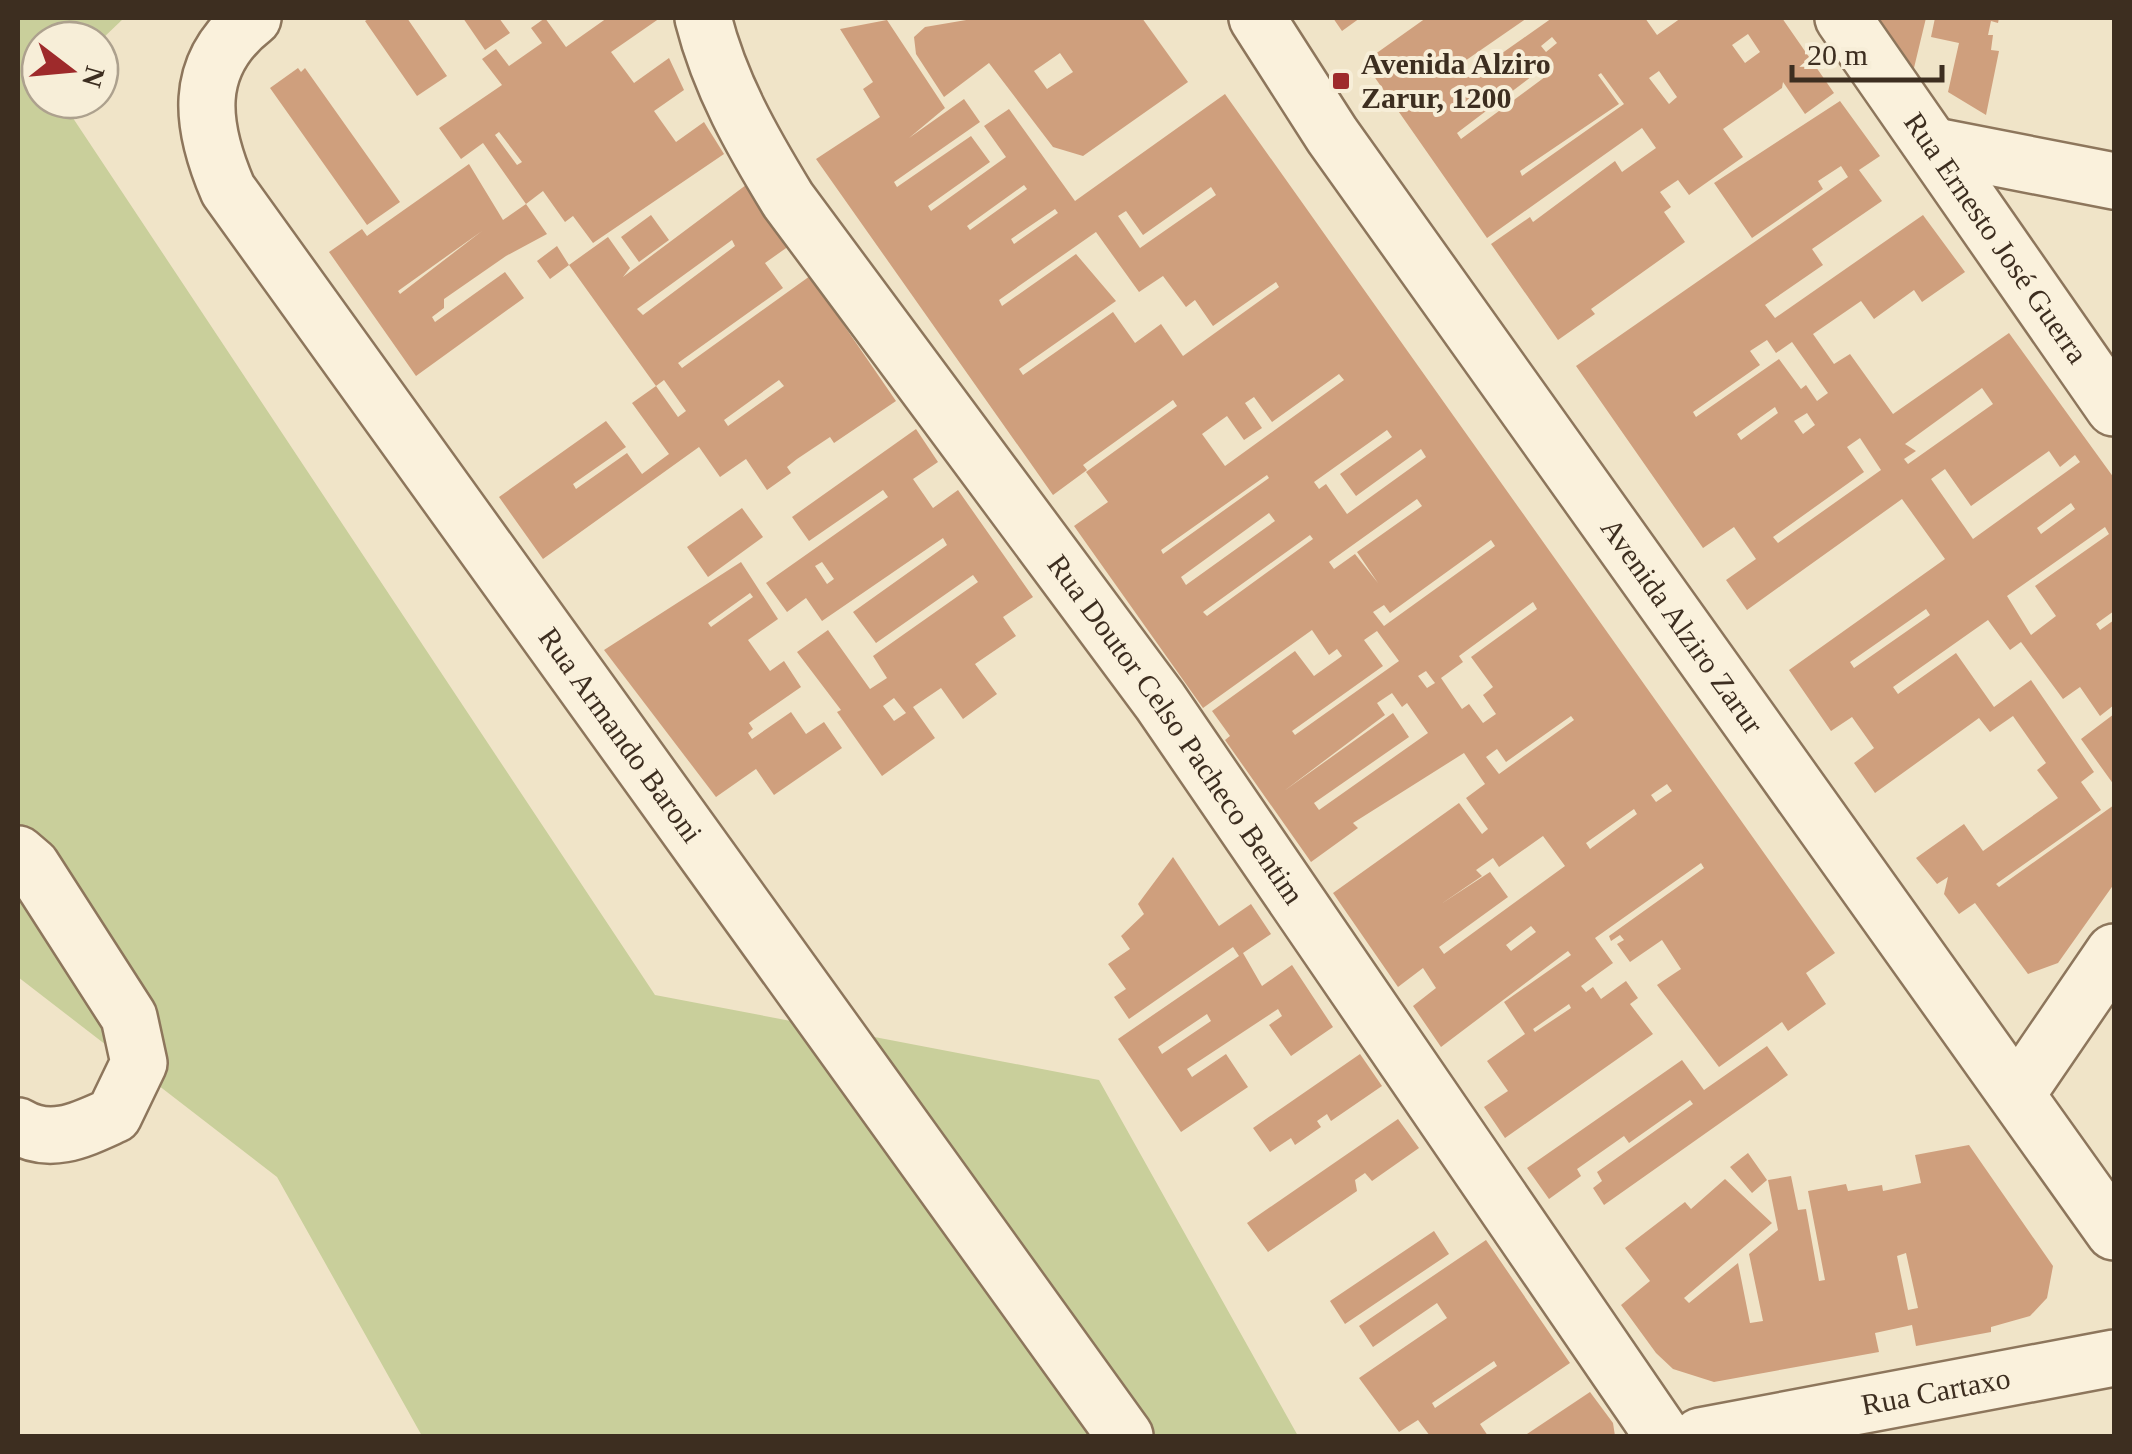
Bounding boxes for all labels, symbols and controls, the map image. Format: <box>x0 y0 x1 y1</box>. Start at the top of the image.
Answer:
north arrow <box>20 20 120 120</box>
scale bar <box>1792 20 1942 82</box>
text: 20 m <box>1807 38 1868 71</box>
place label: Avenida Alziro Zarur, 1200 <box>1361 47 1551 114</box>
text: N <box>76 63 111 91</box>
marker: Avenida Alziro Zarur, 1200 <box>1330 70 1352 92</box>
street label: Rua Ernesto José Guerra <box>1898 106 2095 369</box>
street label: Avenida Alziro Zarur <box>1595 512 1770 740</box>
street label: Rua Doutor Celso Pacheco Bentim <box>1041 548 1311 910</box>
street label: Rua Armando Baroni <box>532 621 709 849</box>
street label: Rua Cartaxo <box>1859 1361 2013 1421</box>

